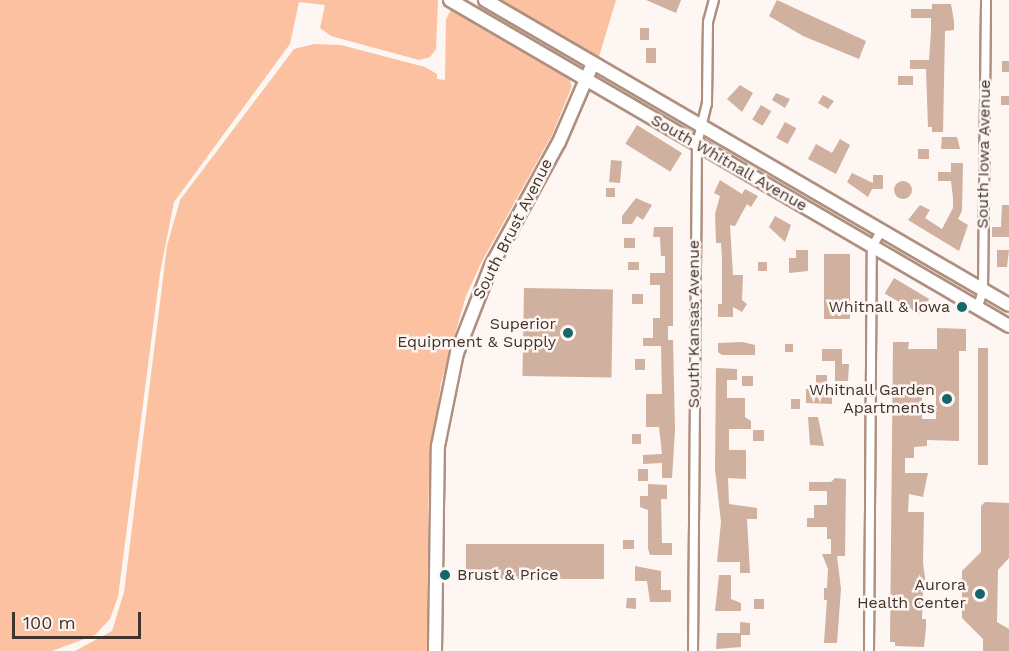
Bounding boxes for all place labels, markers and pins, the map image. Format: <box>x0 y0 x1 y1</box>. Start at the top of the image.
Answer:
place label: Whitnall & Iowa <box>828 297 950 317</box>
marker: Whitnall & Iowa <box>955 300 969 314</box>
place label: Superior Equipment & Supply <box>397 314 556 352</box>
marker: Superior Equipment & Supply <box>561 326 575 340</box>
place label: Whitnall Garden Apartments <box>808 380 935 418</box>
marker: Whitnall Garden Apartments <box>940 392 954 406</box>
place label: Brust & Price <box>457 565 559 585</box>
marker: Brust & Price <box>438 568 452 582</box>
place label: Aurora Health Center <box>857 575 966 613</box>
marker: Aurora Health Center <box>971 585 989 603</box>

